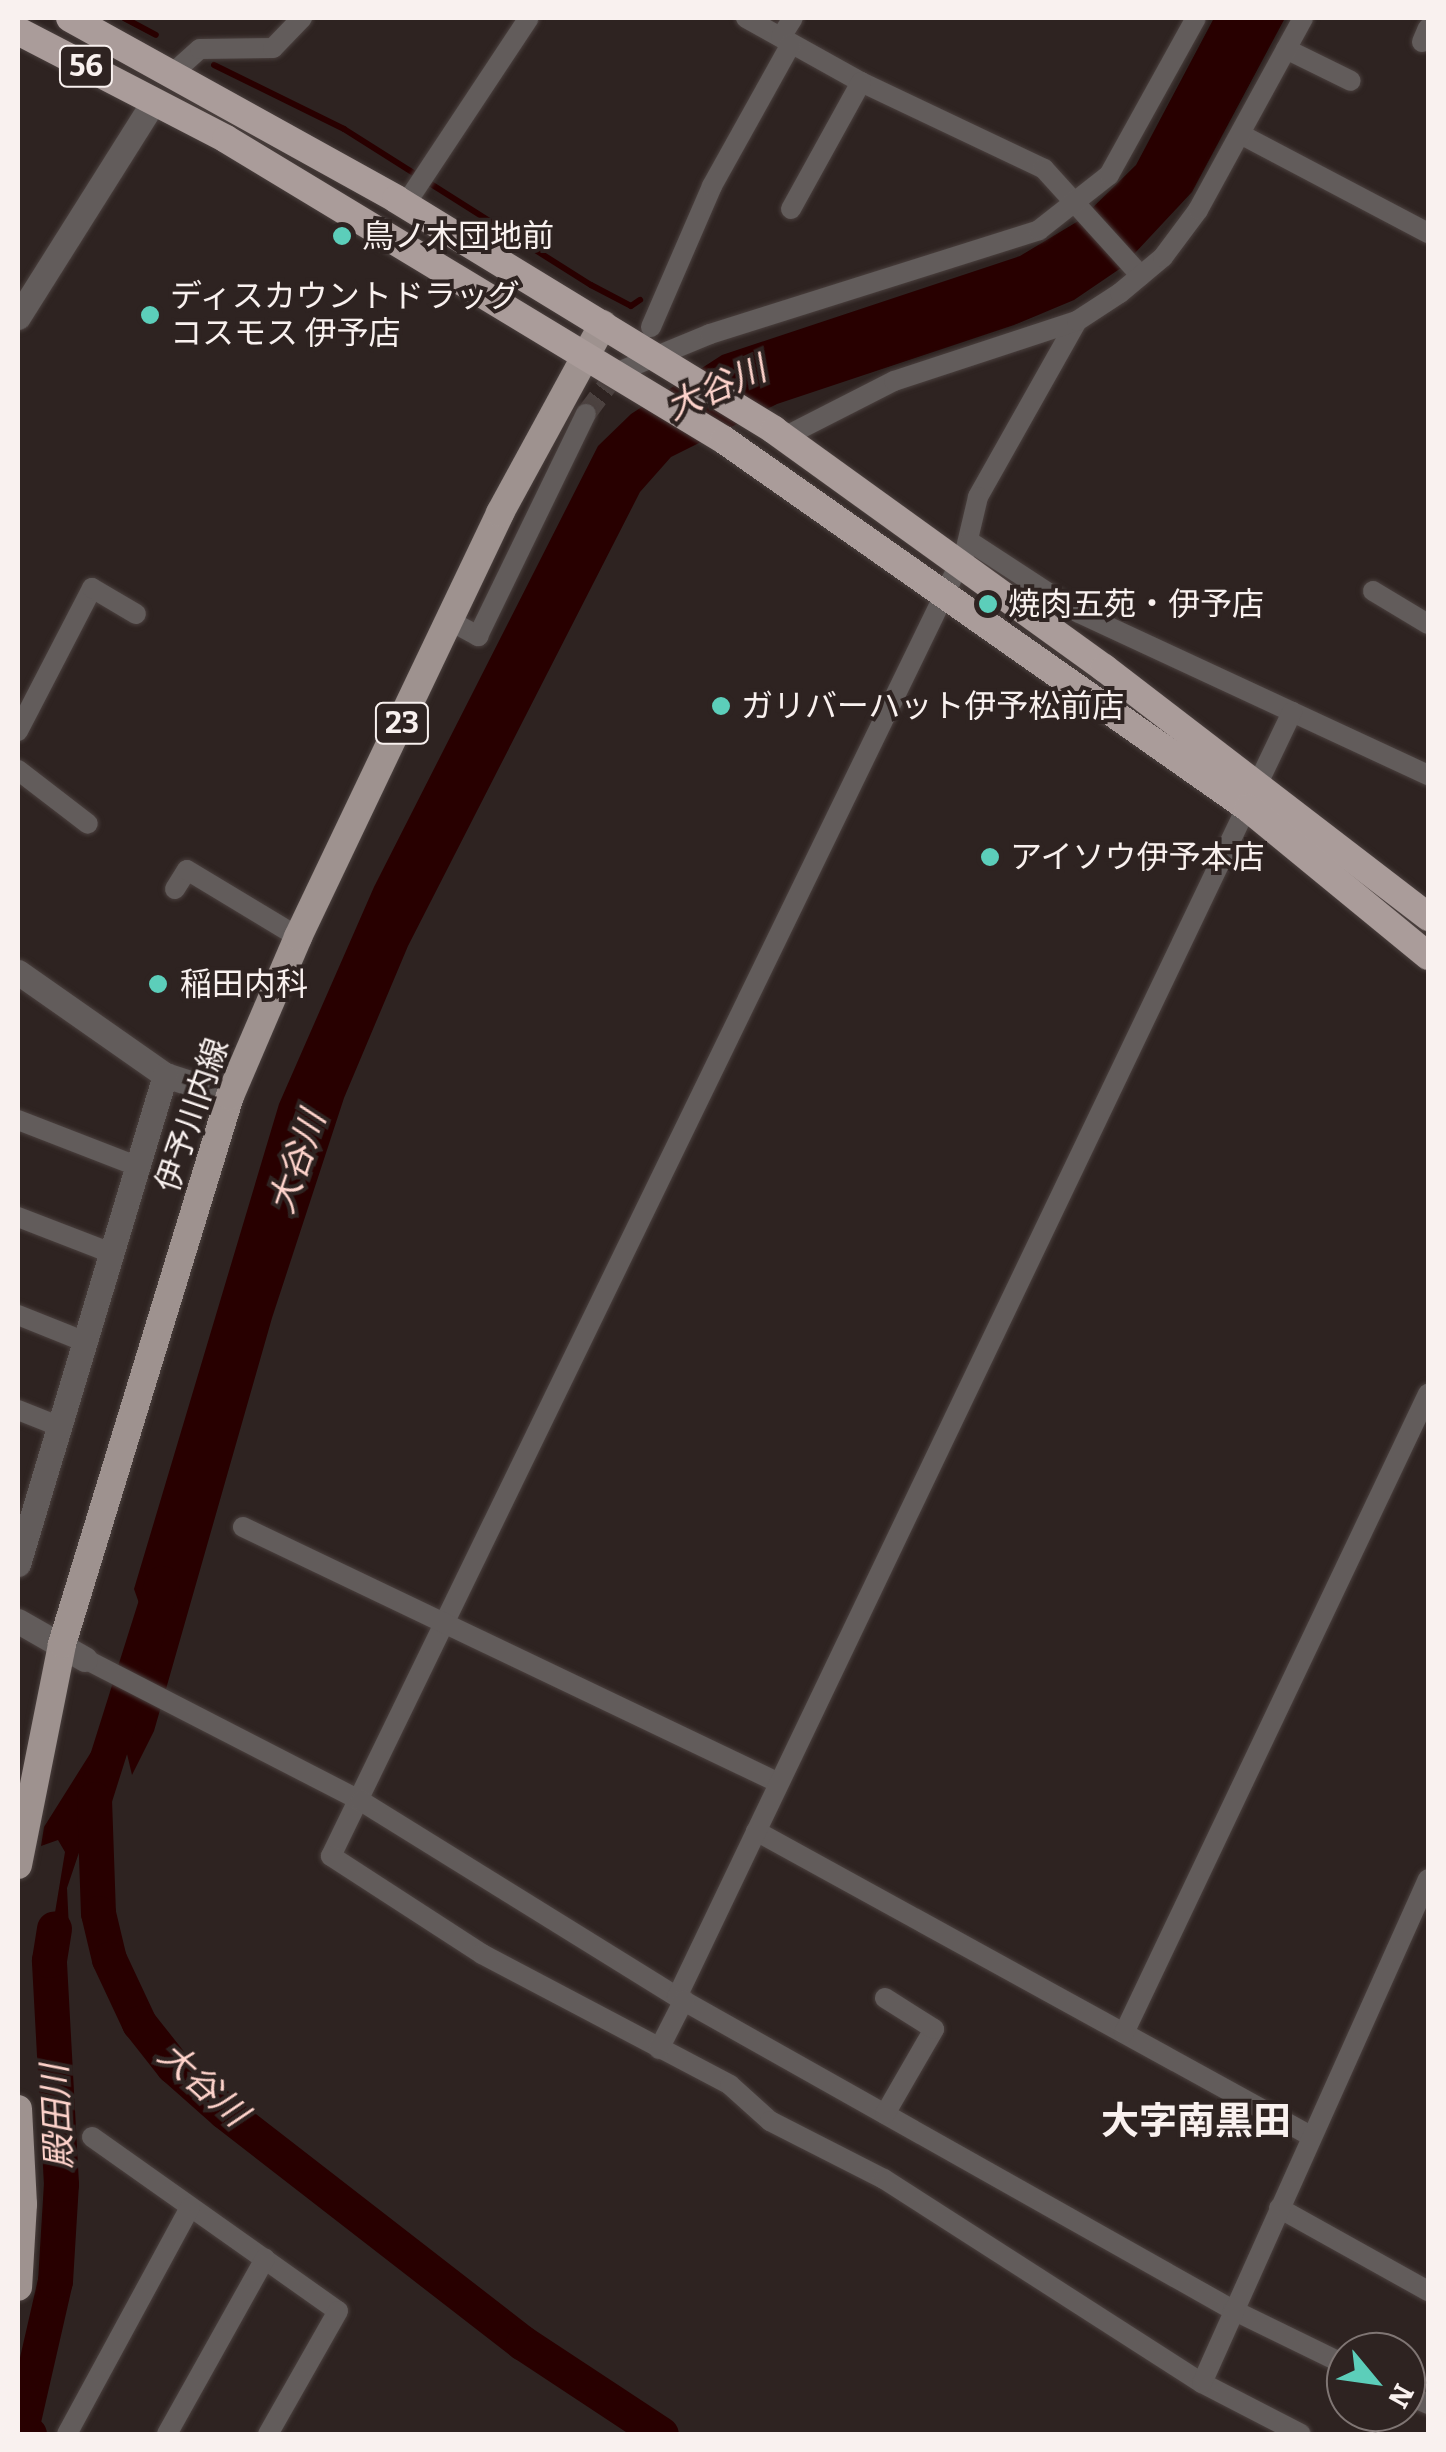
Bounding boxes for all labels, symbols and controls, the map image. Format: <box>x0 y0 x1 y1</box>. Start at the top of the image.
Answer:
road number: 56 <box>58 41 114 91</box>
place label: 鳥ノ木団地前 <box>362 217 554 255</box>
marker: 鳥ノ木団地前 <box>331 225 353 247</box>
place label: ディスカウントドラッグ コスモス 伊予店 <box>170 278 522 353</box>
marker: ディスカウントドラッグ コスモス 伊予店 <box>139 304 161 326</box>
water label: 大谷川 <box>659 347 773 429</box>
place label: 焼肉五苑・伊予店 <box>1008 585 1264 623</box>
marker: 焼肉五苑・伊予店 <box>977 593 999 615</box>
place label: ガリバーハット伊予松前店 <box>741 687 1125 725</box>
marker: ガリバーハット伊予松前店 <box>710 695 732 717</box>
road number: 23 <box>374 698 430 748</box>
place label: アイソウ伊予本店 <box>1010 838 1266 876</box>
marker: アイソウ伊予本店 <box>979 846 1001 868</box>
place label: 稲田内科 <box>180 965 308 1003</box>
marker: 稲田内科 <box>145 971 171 997</box>
street label: 伊予川内線 <box>148 1033 236 1197</box>
water label: 大谷川 <box>260 1106 334 1218</box>
water label: 大谷川 <box>150 2033 256 2135</box>
water label: 殿田川 <box>33 2063 81 2171</box>
district label: 大字南黒田 <box>1101 2099 1291 2145</box>
north arrow <box>1326 2332 1426 2432</box>
text: N <box>1381 2378 1421 2413</box>

